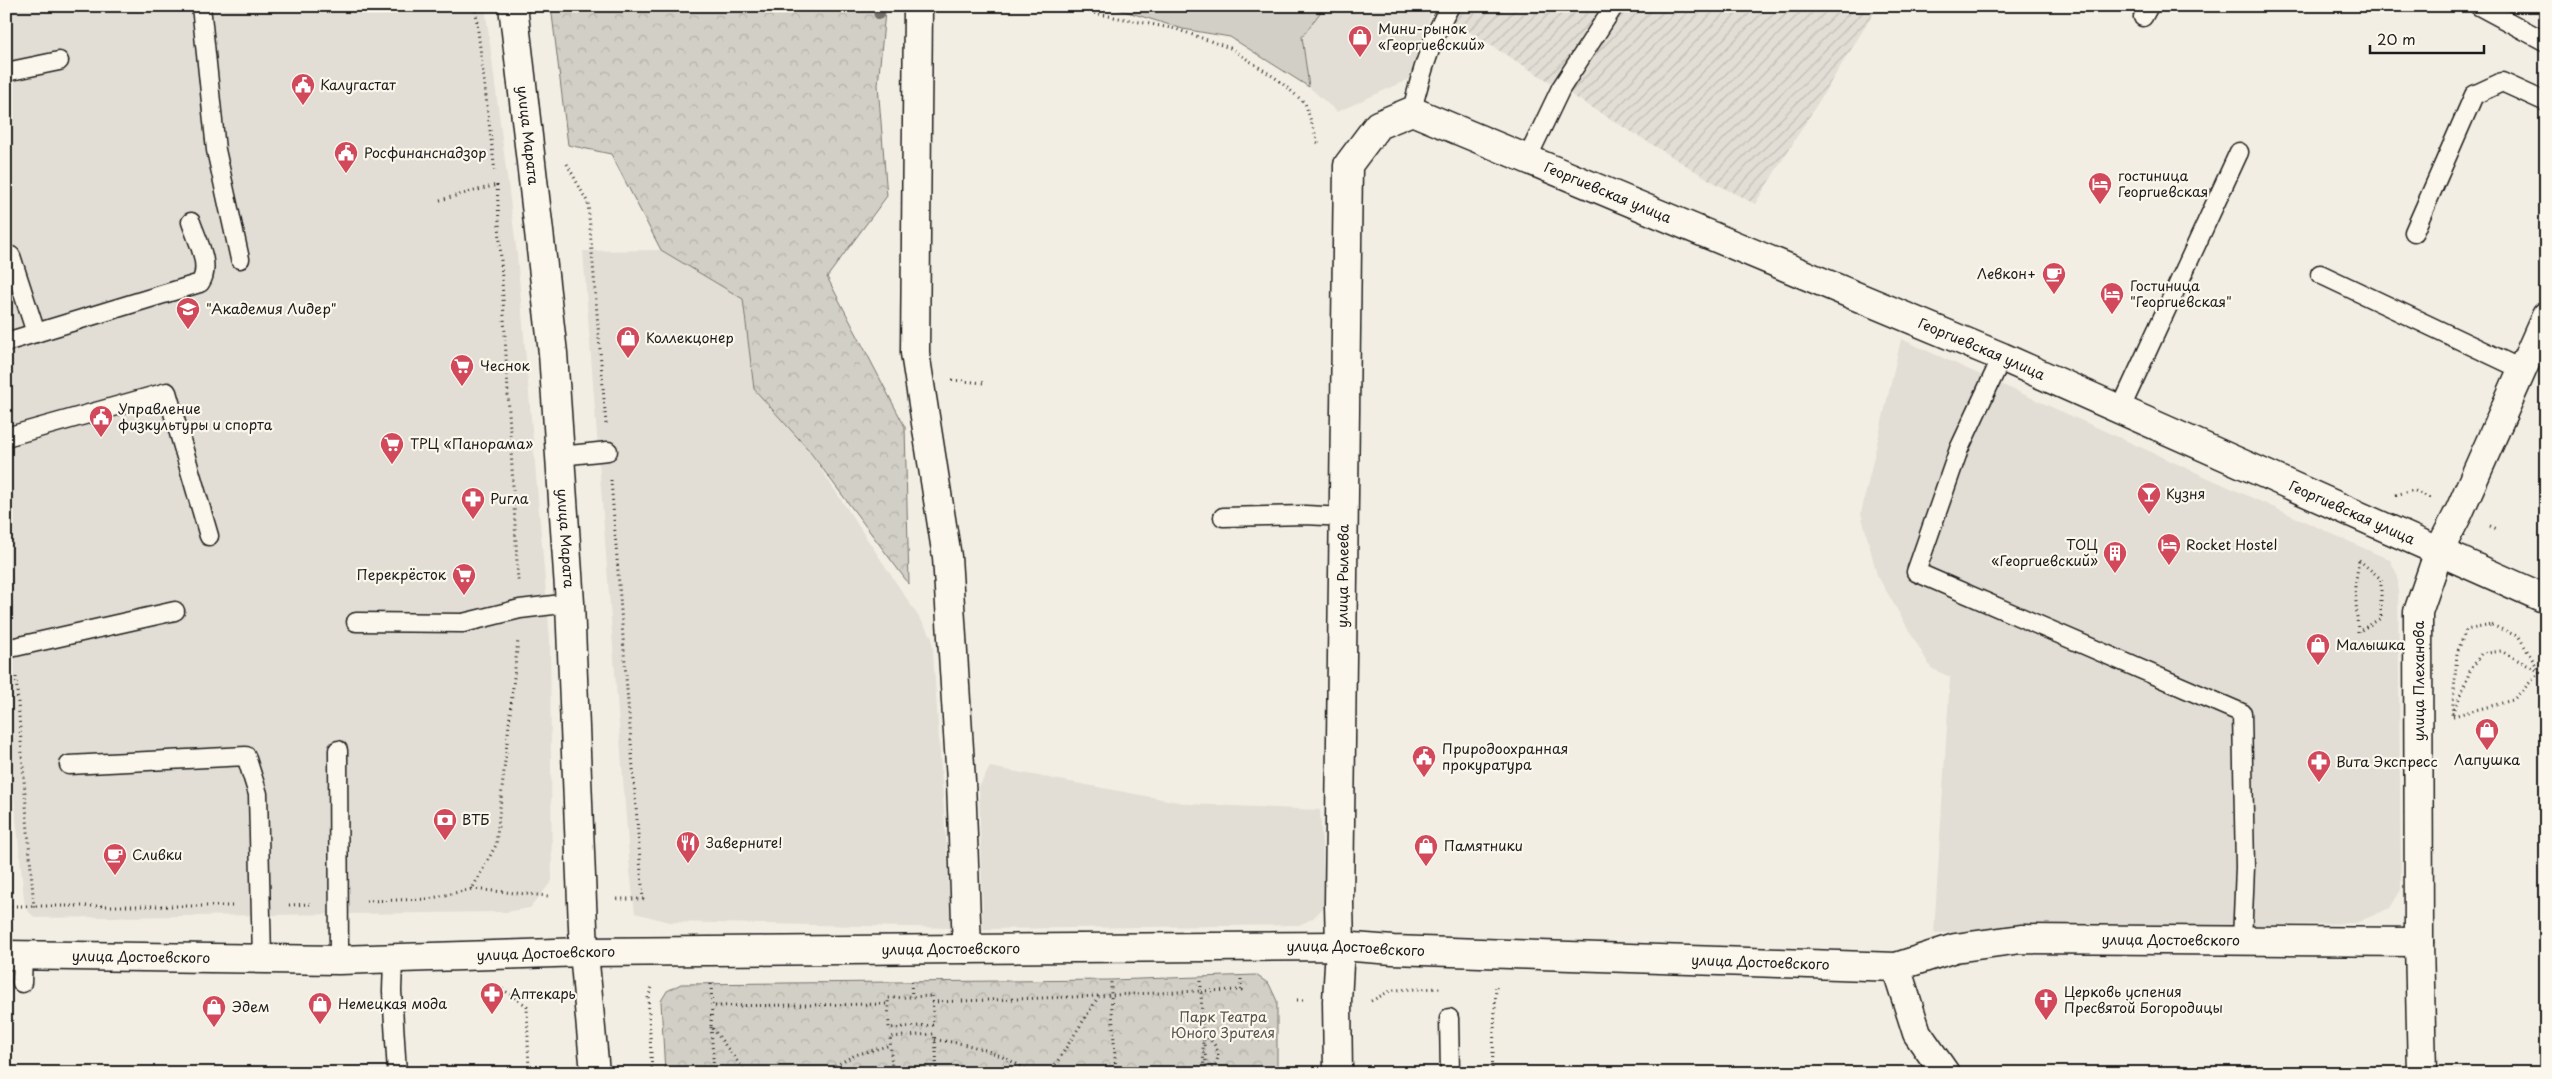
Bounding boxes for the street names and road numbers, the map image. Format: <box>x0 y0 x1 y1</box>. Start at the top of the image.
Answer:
street label: улица Марата <box>512 84 545 186</box>
street label: Георгиевская улица <box>1541 156 1675 228</box>
street label: Георгиевская улица <box>1915 312 2049 385</box>
street label: Георгиевская улица <box>2286 475 2419 550</box>
street label: улица Марата <box>552 488 580 589</box>
street label: улица Рылеева <box>1331 524 1354 628</box>
street label: улица Плеханова <box>2408 621 2429 741</box>
street label: улица Достоевского <box>2101 929 2240 951</box>
street label: улица Достоевского <box>1286 935 1425 961</box>
street label: улица Достоевского <box>881 938 1020 960</box>
street label: улица Достоевского <box>476 941 615 966</box>
street label: улица Достоевского <box>72 945 210 968</box>
street label: улица Достоевского <box>1691 949 1830 975</box>

